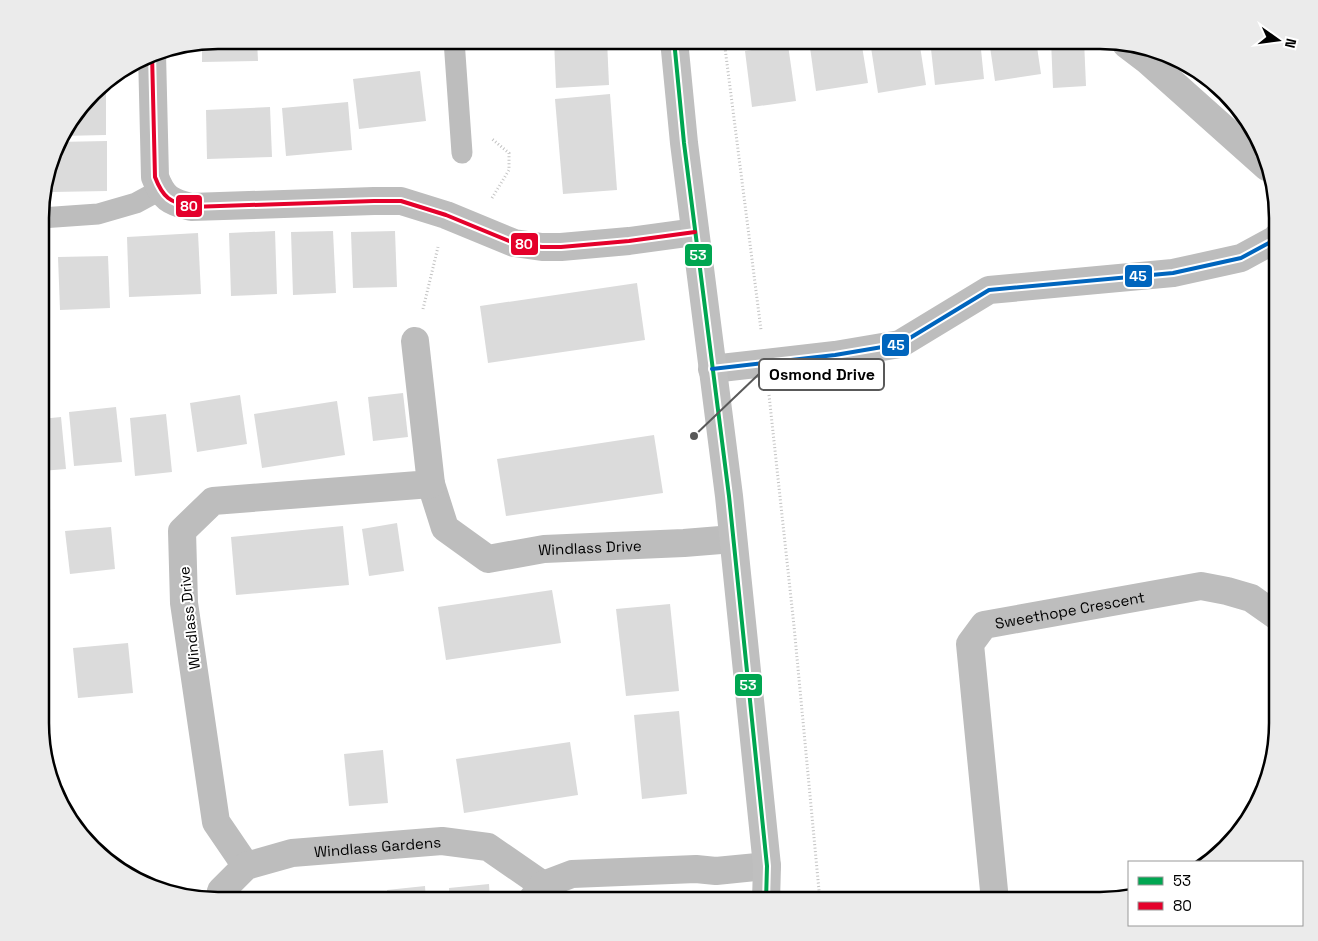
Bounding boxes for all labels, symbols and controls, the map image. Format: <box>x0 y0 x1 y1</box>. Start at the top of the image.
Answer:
north arrow <box>1253 15 1303 65</box>
text: N <box>1281 36 1300 50</box>
line badge: 80 <box>175 194 203 218</box>
text: 80 <box>180 197 198 215</box>
line badge: 80 <box>510 232 539 256</box>
text: 80 <box>515 235 533 253</box>
line badge: 53 <box>684 243 713 267</box>
text: 53 <box>690 246 706 264</box>
line badge: 45 <box>1124 264 1153 288</box>
text: 45 <box>1129 267 1147 285</box>
line badge: 45 <box>881 333 910 357</box>
text: 45 <box>887 336 905 354</box>
callout: Osmond Drive <box>759 359 884 390</box>
text: Osmond Drive <box>769 364 875 385</box>
street label: Windlass Drive <box>538 535 642 559</box>
street label: Windlass Drive <box>174 565 204 670</box>
street label: Sweethope Crescent <box>993 587 1146 632</box>
line badge: 53 <box>734 673 763 697</box>
text: 53 <box>740 676 756 694</box>
street label: Windlass Gardens <box>313 832 442 861</box>
legend <box>1128 861 1303 926</box>
text: 53 <box>1173 871 1191 890</box>
text: 80 <box>1173 896 1192 915</box>

